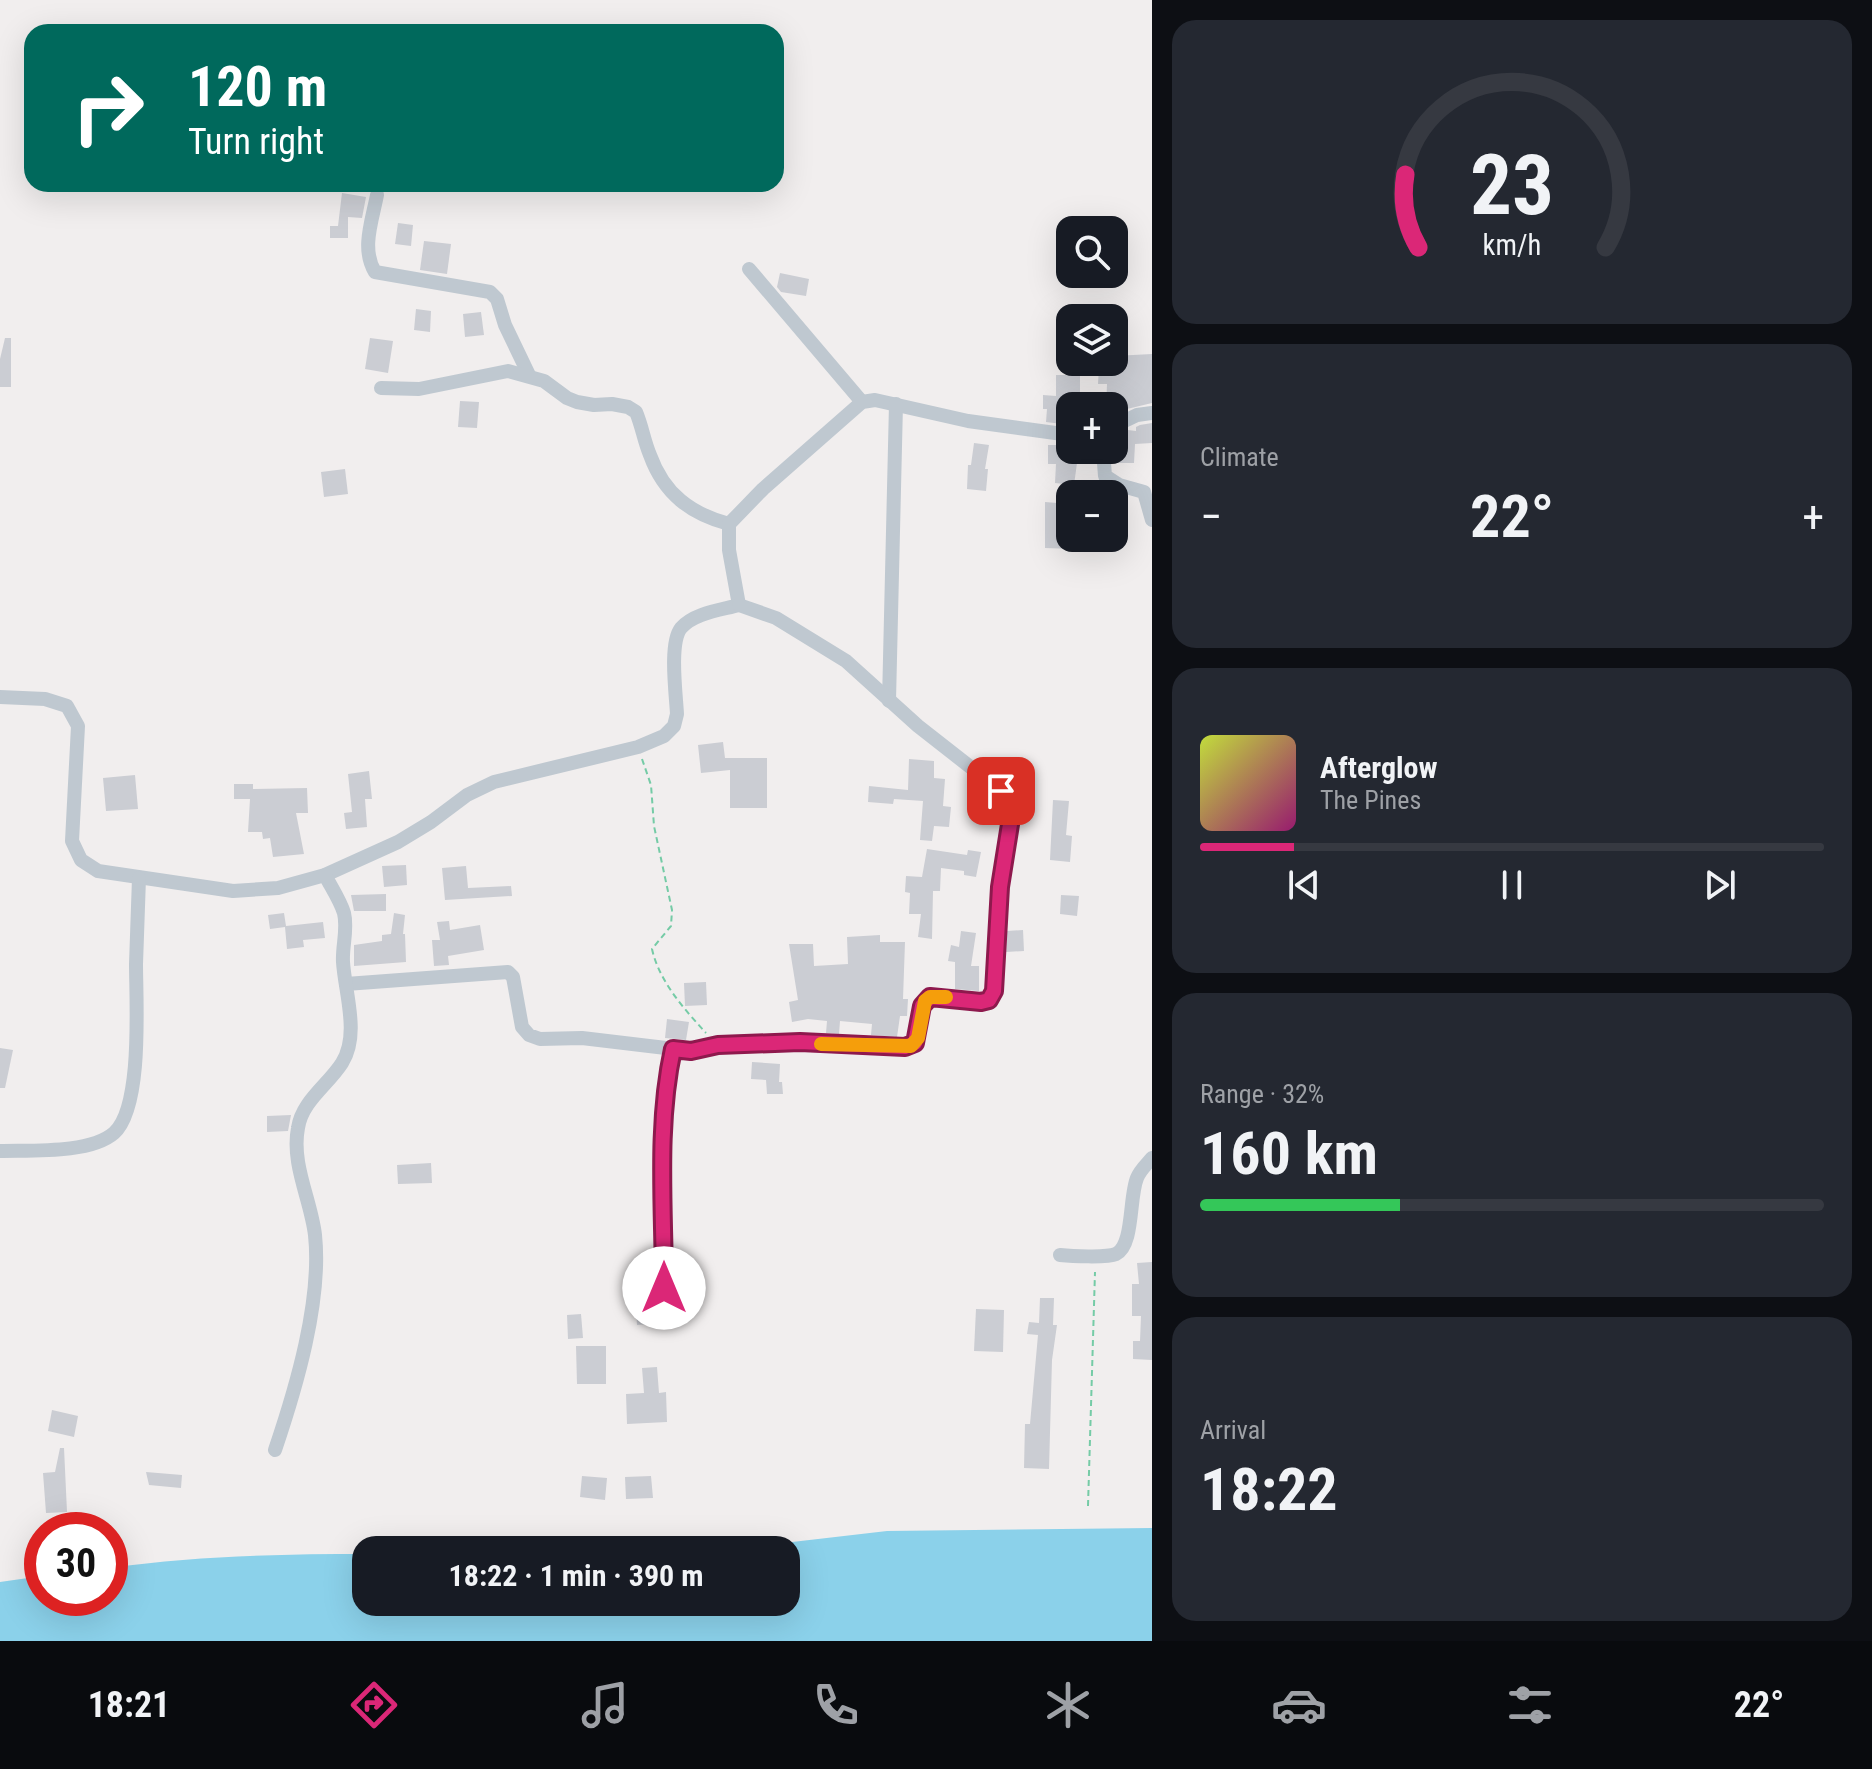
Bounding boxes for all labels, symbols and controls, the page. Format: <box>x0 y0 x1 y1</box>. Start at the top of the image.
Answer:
text: 120 m <box>188 54 327 120</box>
icon: right <box>56 56 160 160</box>
text: Turn right <box>188 121 324 163</box>
text: 23 <box>1470 137 1554 234</box>
map controls <box>1056 216 1128 552</box>
button: search <box>1056 216 1128 288</box>
text: km/h <box>1483 228 1541 262</box>
button: layers <box>1056 304 1128 376</box>
button: + <box>1056 392 1128 464</box>
text: Climate <box>1200 442 1279 472</box>
button: − <box>1056 480 1128 552</box>
text: 22° <box>1470 481 1554 552</box>
text: − <box>1200 491 1222 543</box>
text: + <box>1802 491 1824 543</box>
text: Afterglow <box>1320 750 1438 785</box>
pin <box>967 757 1035 825</box>
icon: arrive <box>979 769 1023 813</box>
text: The Pines <box>1320 785 1421 815</box>
icon: previous <box>1282 863 1326 907</box>
icon: pause <box>1490 863 1534 907</box>
icon: next <box>1698 863 1742 907</box>
text: Range · 32% <box>1200 1079 1324 1109</box>
text: 160 km <box>1200 1118 1378 1189</box>
position arrow <box>622 1246 706 1330</box>
text: Arrival <box>1200 1415 1266 1445</box>
text: 18:22 <box>1200 1454 1338 1525</box>
speed limit sign: 30 <box>24 1512 128 1616</box>
text: 18:22 · 1 min · 390 m <box>449 1558 703 1593</box>
icon: directions <box>346 1677 402 1733</box>
icon: music <box>577 1677 633 1733</box>
icon: phone <box>808 1677 864 1733</box>
icon: climate <box>1040 1677 1096 1733</box>
icon: car <box>1271 1677 1327 1733</box>
icon: filters <box>1502 1677 1558 1733</box>
text: 18:21 <box>88 1684 170 1726</box>
text: 22° <box>1734 1684 1784 1726</box>

